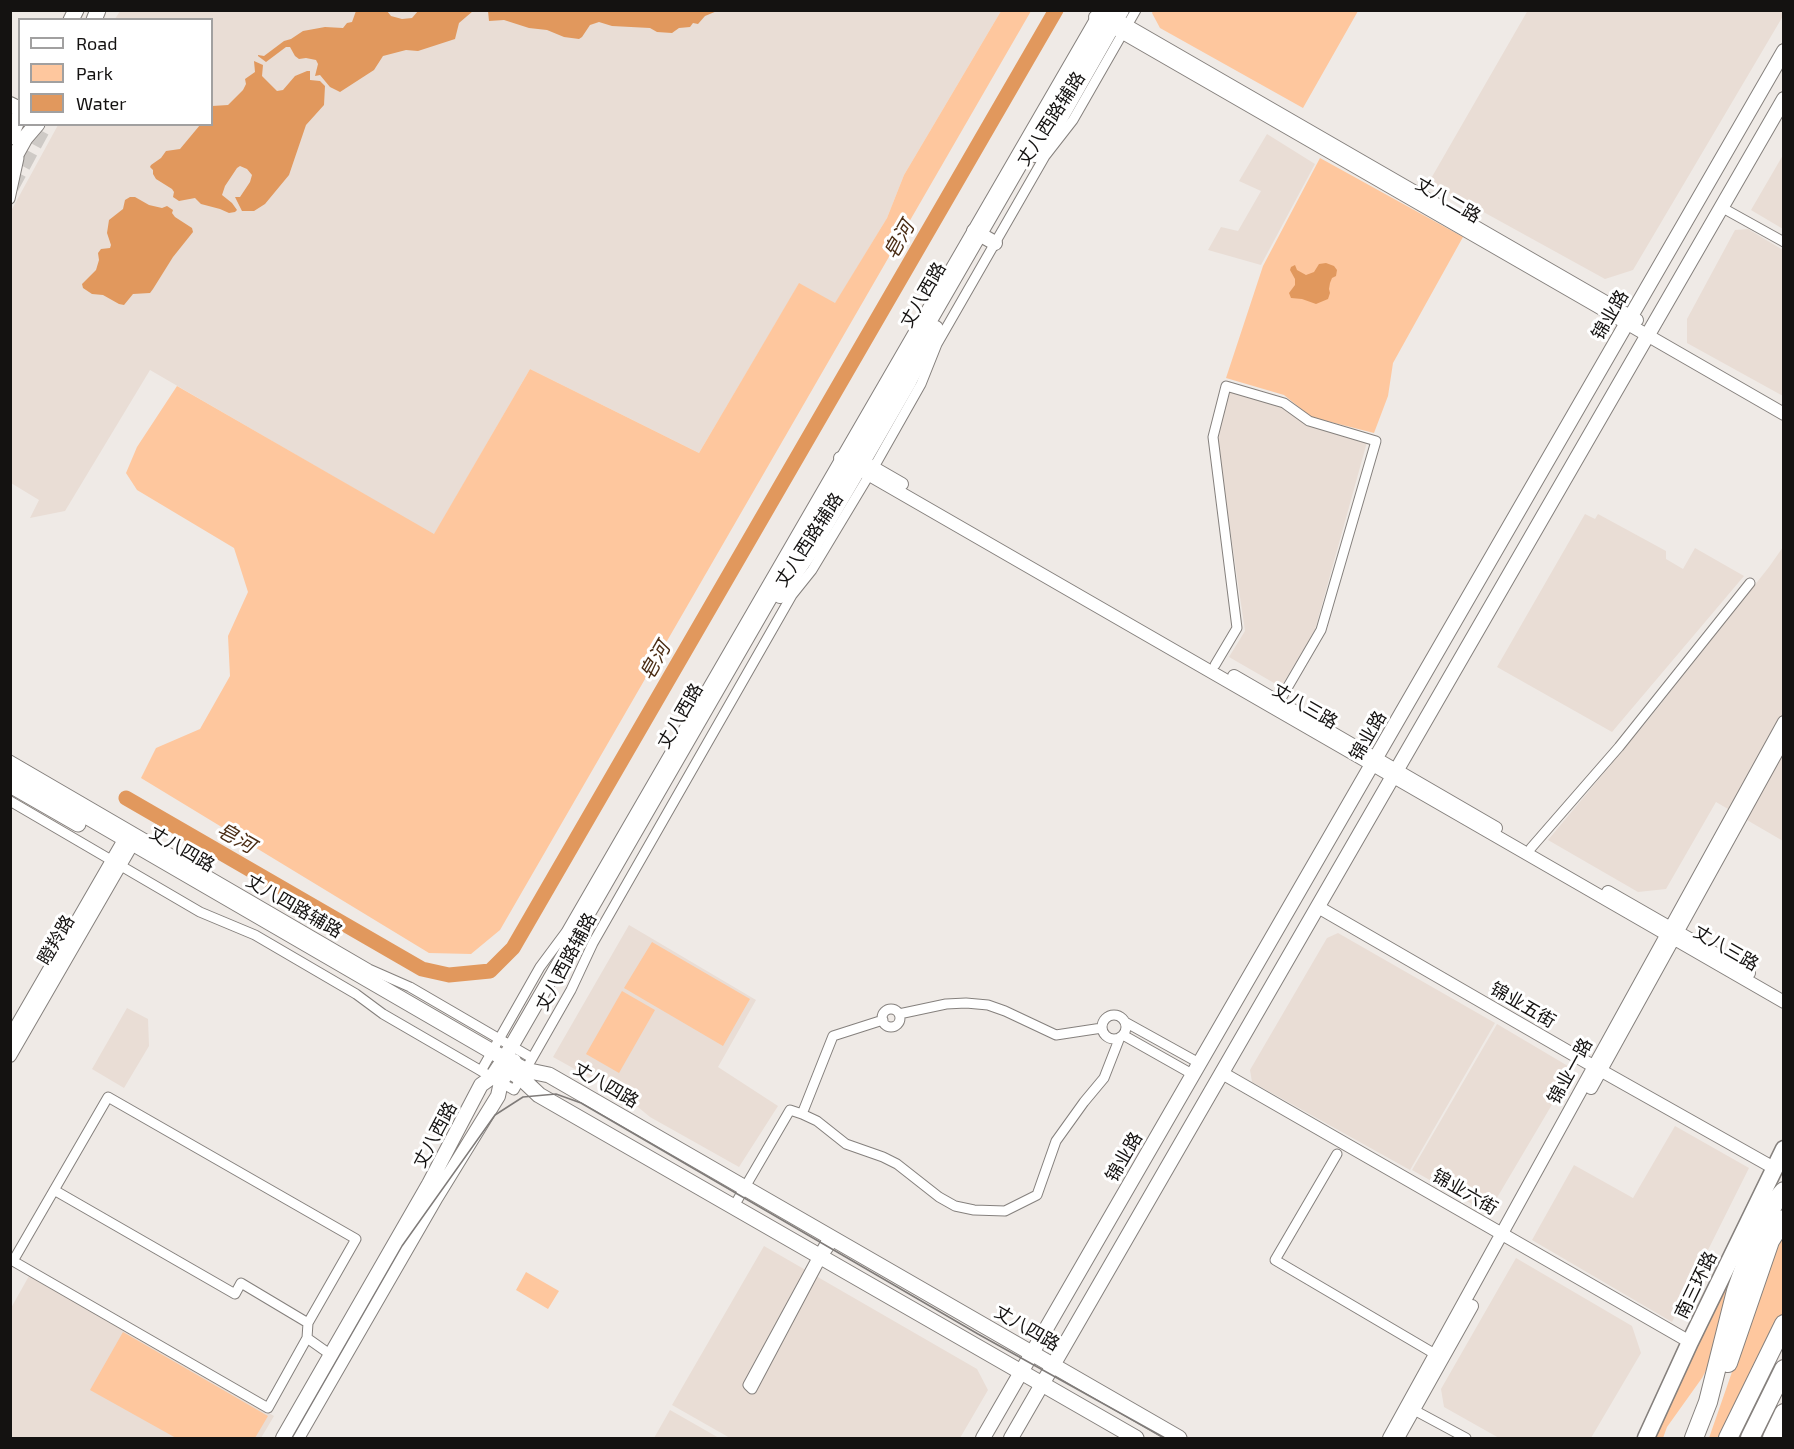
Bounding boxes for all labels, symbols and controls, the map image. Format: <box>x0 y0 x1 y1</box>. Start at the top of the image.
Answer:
legend <box>18 18 213 126</box>
text: Road <box>76 32 117 54</box>
text: Park <box>76 62 113 84</box>
street label: 丈八西路辅路 <box>1013 68 1089 170</box>
text: Water <box>76 92 126 114</box>
street label: 丈八二路 <box>1411 173 1485 227</box>
water label: 皂河 <box>879 217 919 263</box>
street label: 丈八西路 <box>896 258 950 332</box>
street label: 锦业路 <box>1587 286 1633 344</box>
street label: 丈八西路辅路 <box>771 489 847 591</box>
water label: 皂河 <box>635 638 675 684</box>
street label: 丈八西路 <box>653 679 707 753</box>
street label: 丈八三路 <box>1268 679 1342 733</box>
street label: 锦业路 <box>1345 707 1391 765</box>
water label: 皂河 <box>213 818 259 858</box>
street label: 丈八四路 <box>145 822 219 876</box>
street label: 丈八四路辅路 <box>242 870 346 942</box>
street label: 丈八西路辅路 <box>531 909 601 1015</box>
street label: 瞪羚路 <box>33 911 79 969</box>
street label: 丈八三路 <box>1689 921 1763 975</box>
street label: 锦业五街 <box>1486 978 1560 1032</box>
street label: 锦业一路 <box>1543 1034 1597 1108</box>
street label: 丈八四路 <box>569 1058 643 1112</box>
street label: 丈八西路 <box>409 1098 461 1172</box>
street label: 锦业路 <box>1101 1128 1147 1186</box>
street label: 锦业六街 <box>1428 1165 1502 1219</box>
street label: 南三环路 <box>1671 1248 1721 1322</box>
street label: 丈八四路 <box>990 1301 1064 1355</box>

